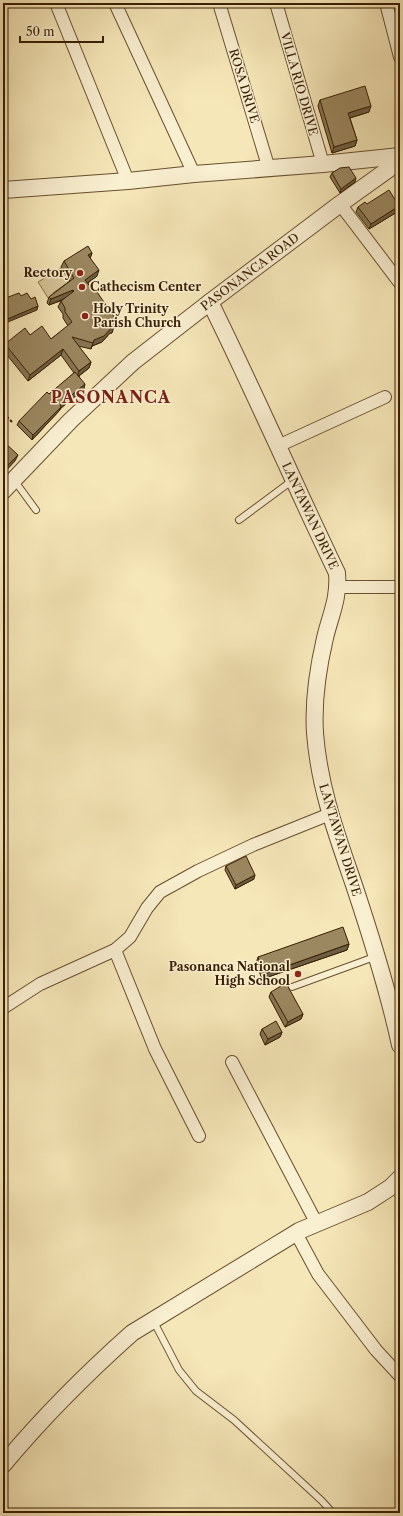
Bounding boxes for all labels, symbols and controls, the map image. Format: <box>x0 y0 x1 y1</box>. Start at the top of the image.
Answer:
scale bar <box>20 18 103 44</box>
text: 50 m <box>26 24 55 39</box>
street label: VILLA RIO DRIVE <box>277 30 321 137</box>
street label: ROSA DRIVE <box>226 47 263 125</box>
street label: PASONANCA ROAD <box>197 229 302 314</box>
place label: Rectory <box>23 265 73 280</box>
marker: Rectory <box>75 268 85 278</box>
place label: Cathecism Center <box>90 279 201 294</box>
marker: Cathecism Center <box>77 282 87 292</box>
place label: Holy Trinity Parish Church <box>93 301 182 330</box>
marker: Holy Trinity Parish Church <box>80 311 90 321</box>
district label: PASONANCA <box>51 387 171 407</box>
street label: LANTAWAN DRIVE <box>279 460 342 572</box>
street label: LANTAWAN DRIVE <box>316 782 365 898</box>
place label: Pasonanca National High School <box>169 959 290 988</box>
marker: Pasonanca National High School <box>293 969 303 979</box>

